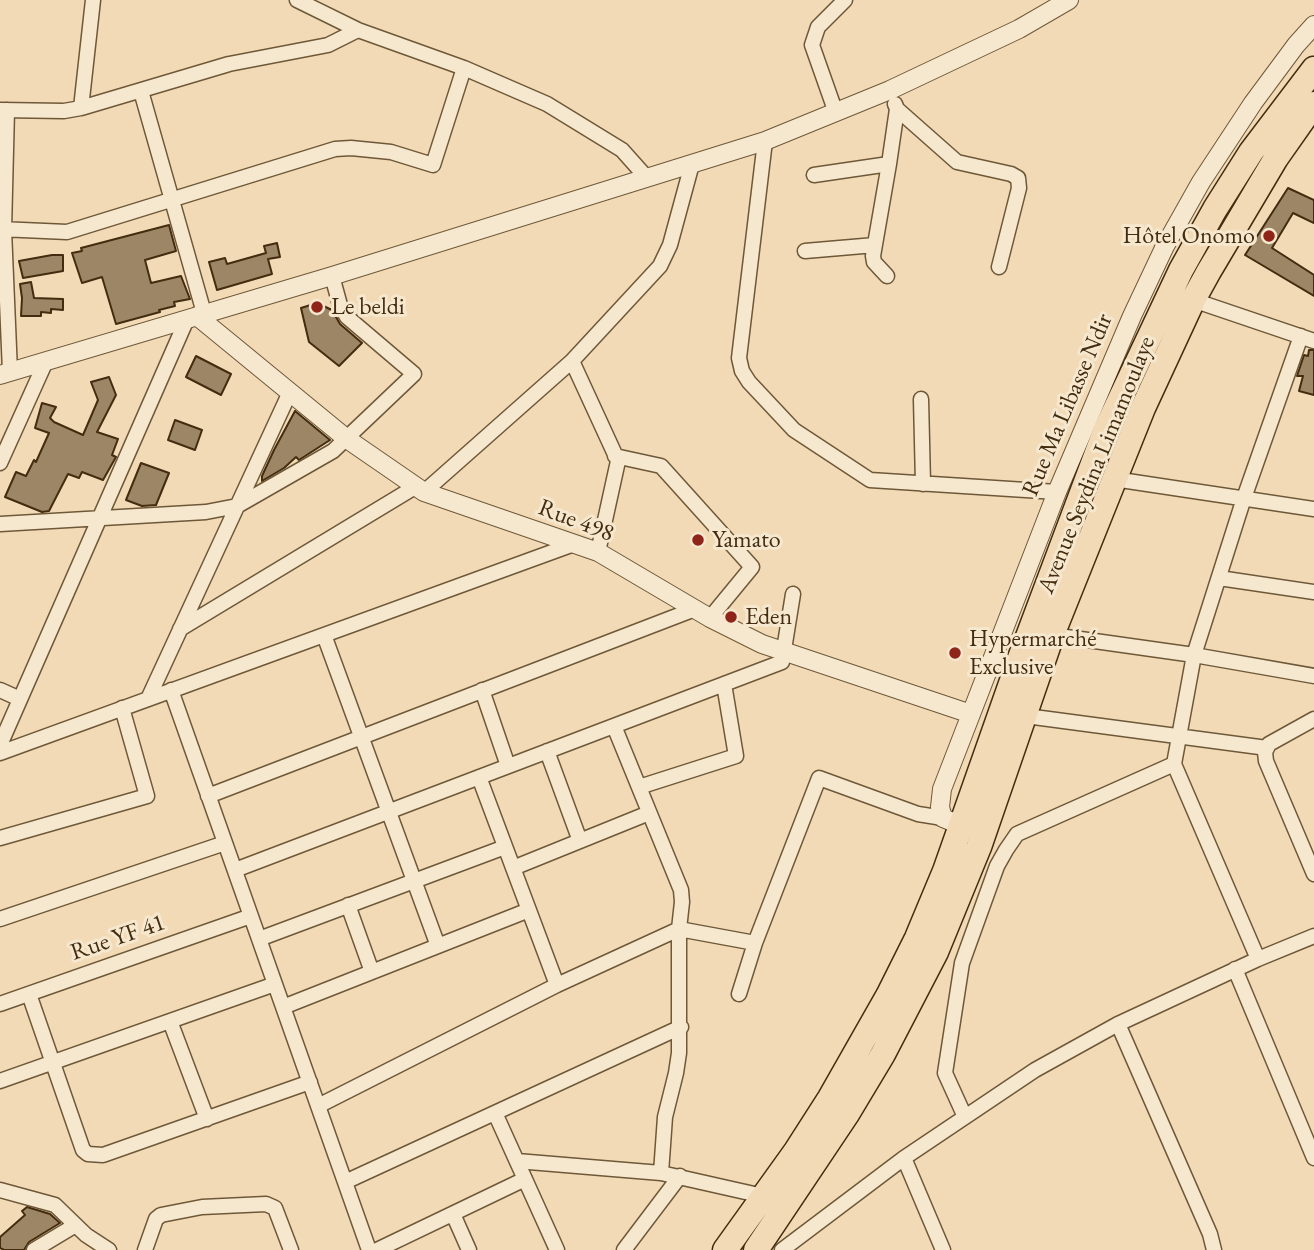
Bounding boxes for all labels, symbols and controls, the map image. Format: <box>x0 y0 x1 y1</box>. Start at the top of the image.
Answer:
place label: Hôtel Onomo <box>1123 222 1255 250</box>
marker: Hôtel Onomo <box>1261 228 1277 244</box>
place label: Le beldi <box>331 293 405 321</box>
marker: Le beldi <box>309 299 325 315</box>
street label: Rue Ma Libasse Ndir <box>1017 309 1119 501</box>
street label: Avenue Seydina Limamoulaye <box>1032 332 1162 598</box>
street label: Rue 498 <box>534 493 618 549</box>
place label: Yamato <box>712 526 781 554</box>
marker: Yamato <box>690 532 706 548</box>
place label: Eden <box>745 603 792 631</box>
marker: Eden <box>723 609 739 625</box>
place label: Hypermarché Exclusive <box>969 625 1097 681</box>
marker: Hypermarché Exclusive <box>947 645 963 661</box>
street label: Rue YF 41 <box>67 908 169 968</box>

